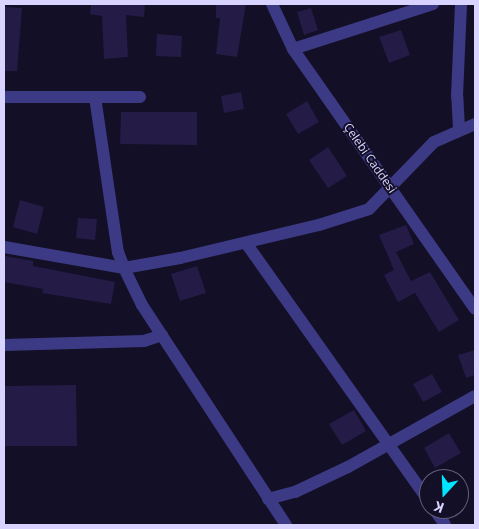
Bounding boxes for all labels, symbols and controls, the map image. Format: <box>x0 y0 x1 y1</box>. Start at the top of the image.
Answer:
street label: Çelebi Caddesi <box>341 120 399 196</box>
north arrow <box>419 469 469 519</box>
text: K <box>431 497 447 518</box>

